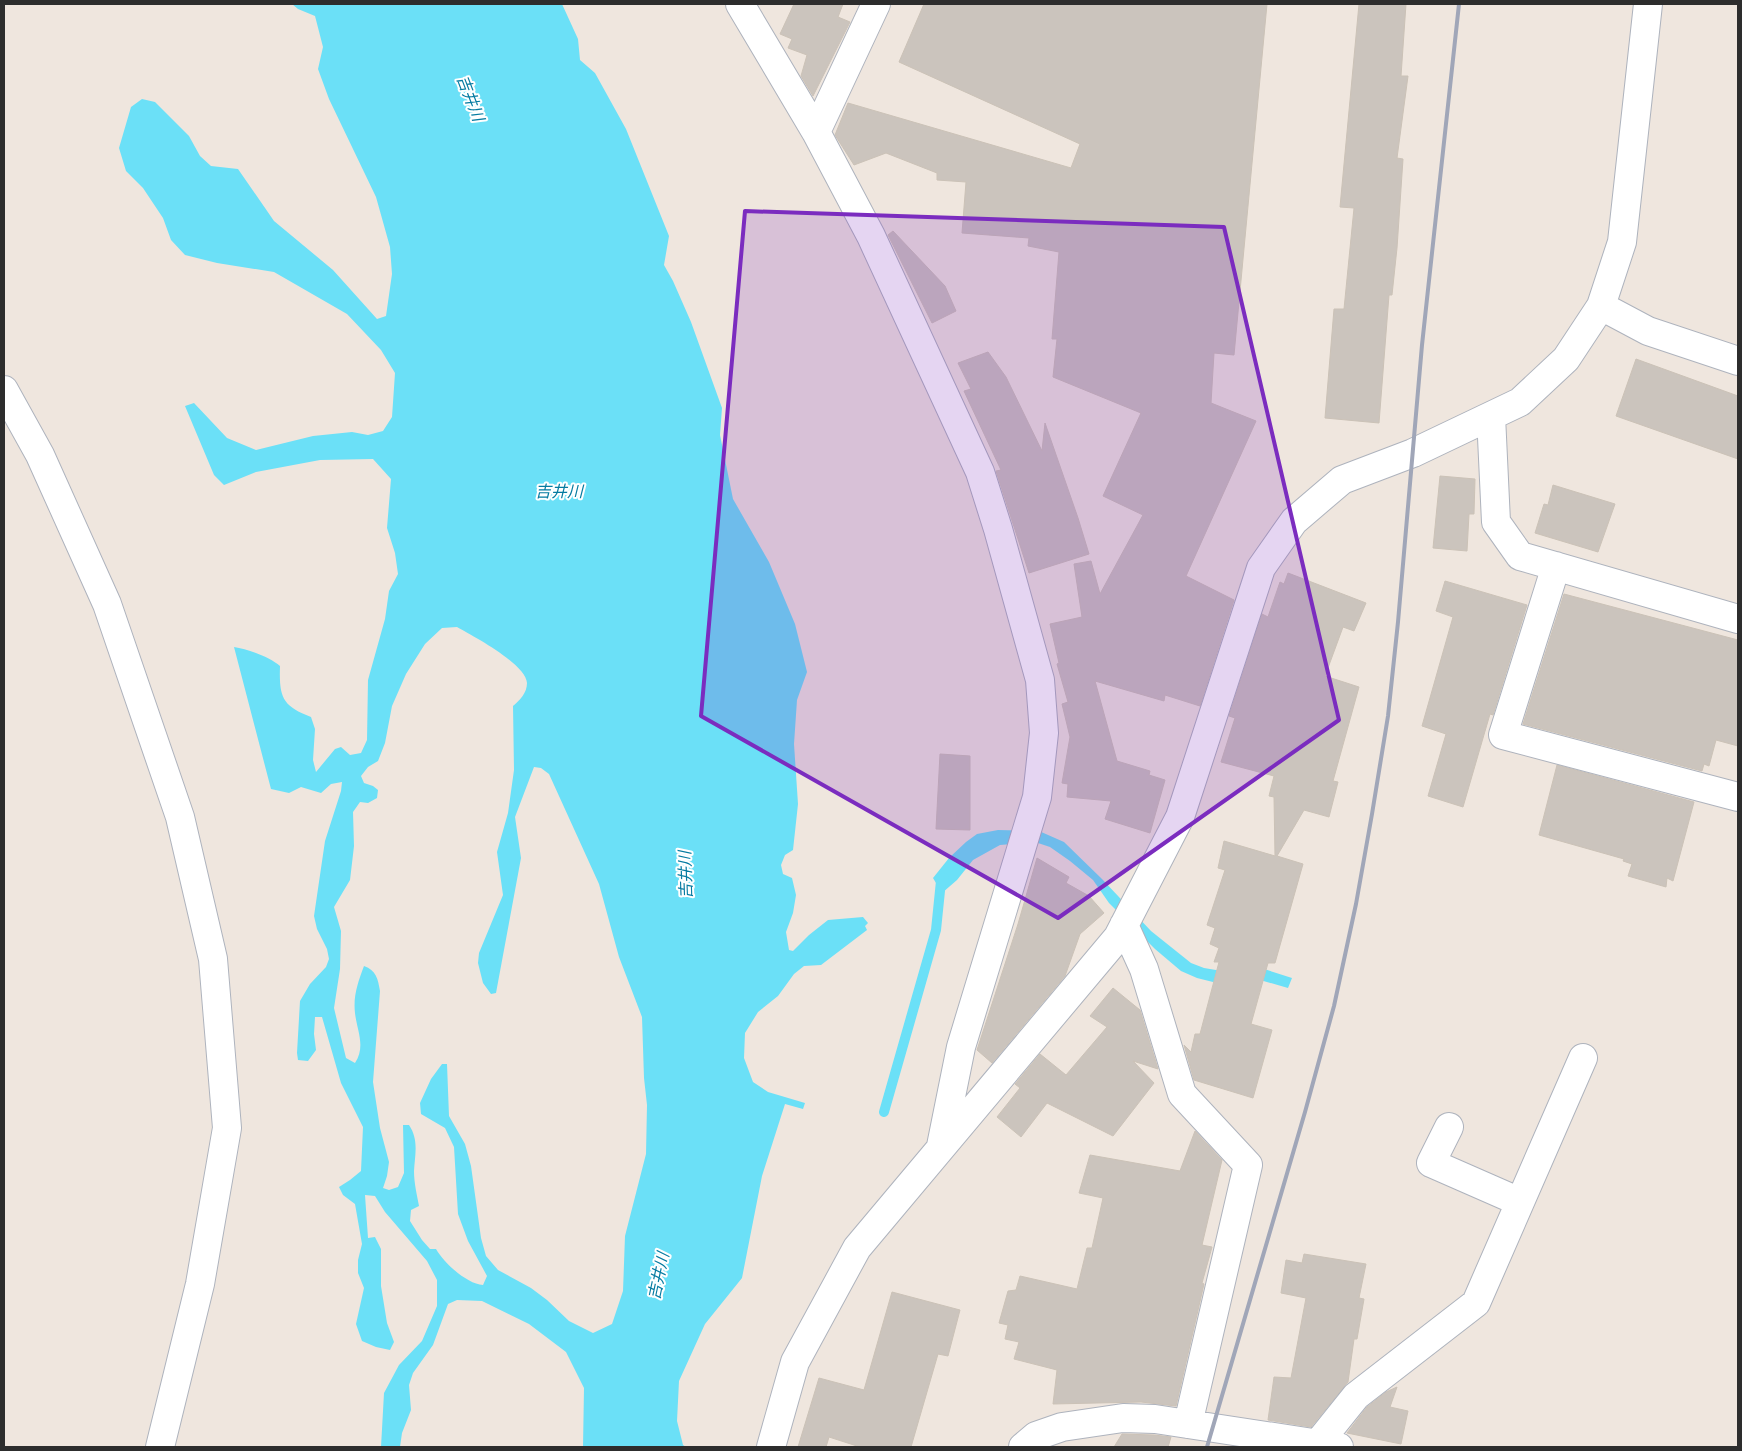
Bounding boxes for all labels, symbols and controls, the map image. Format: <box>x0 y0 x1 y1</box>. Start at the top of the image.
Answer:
water label: 吉井川 <box>451 72 491 127</box>
water label: 吉井川 <box>535 480 585 503</box>
water label: 吉井川 <box>673 849 698 899</box>
water label: 吉井川 <box>642 1248 675 1302</box>

